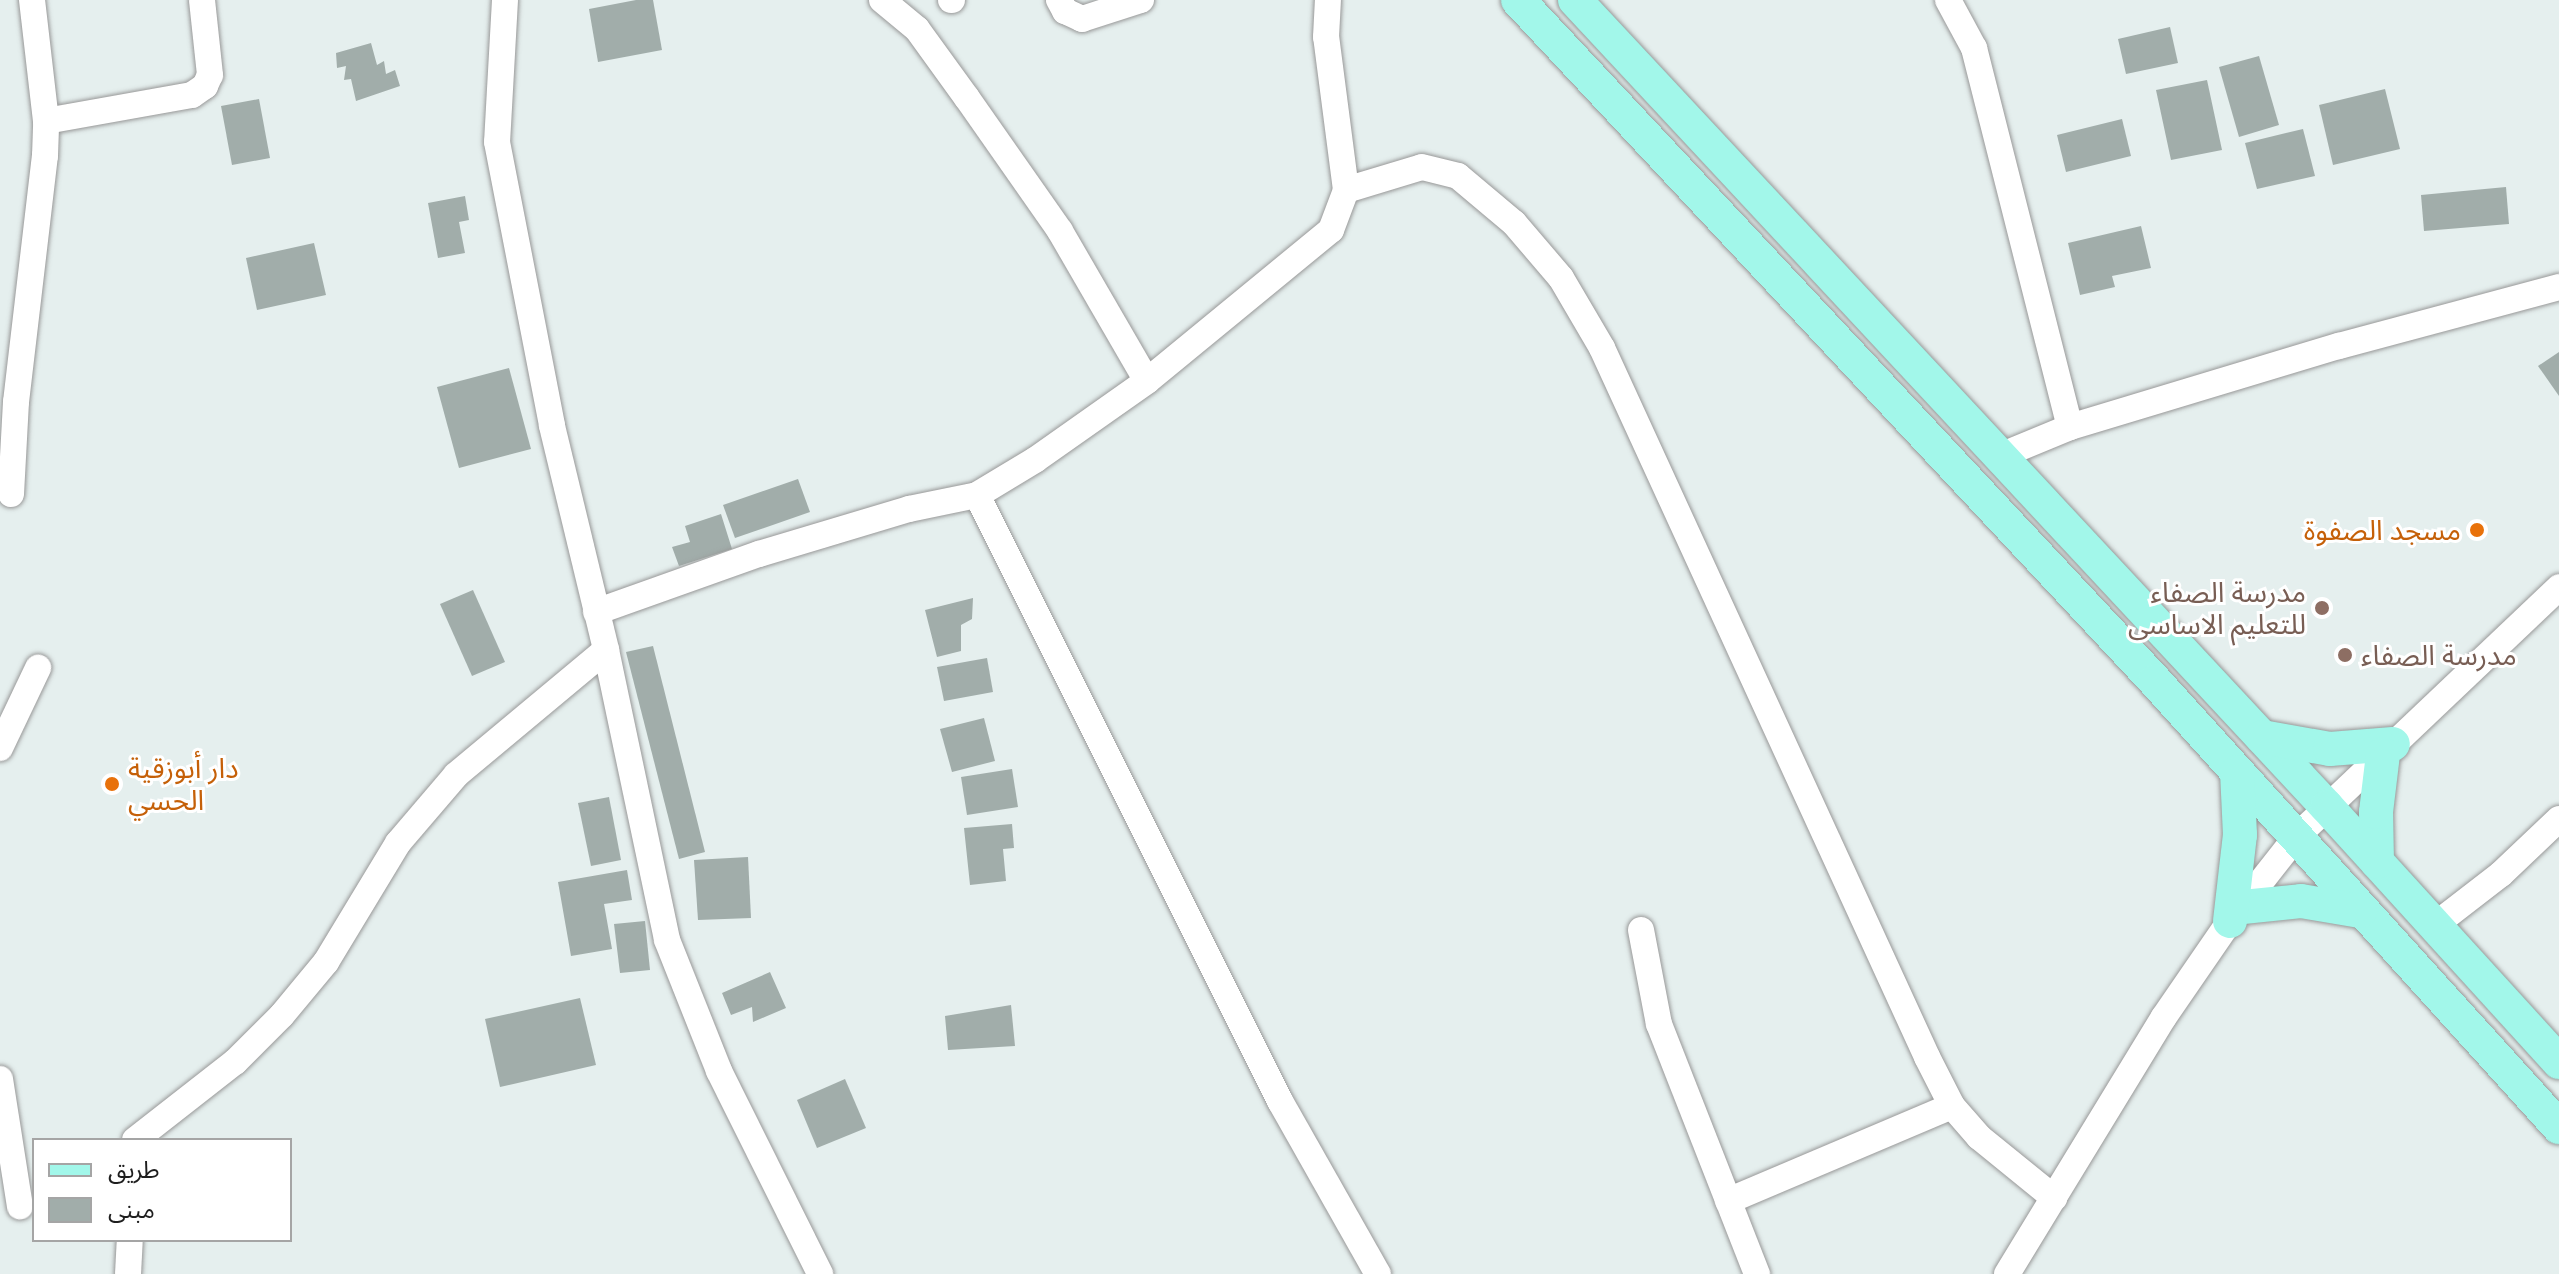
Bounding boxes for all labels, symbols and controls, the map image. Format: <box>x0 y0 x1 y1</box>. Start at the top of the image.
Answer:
place label: مسجد الصفوة <box>2304 513 2461 547</box>
marker: مسجد الصفوة <box>2468 521 2486 539</box>
place label: مدرسة الصفاء للتعليم الاساسى <box>2128 575 2306 641</box>
marker: مدرسة الصفاء للتعليم الاساسى <box>2313 599 2331 617</box>
place label: مدرسة الصفاء <box>2361 638 2517 672</box>
marker: مدرسة الصفاء <box>2336 646 2354 664</box>
place label: دار أبوزقية الحسي <box>128 751 239 817</box>
marker: دار أبوزقية الحسي <box>103 775 121 793</box>
legend <box>32 1138 292 1242</box>
text: طريق <box>108 1154 160 1183</box>
text: مبنى <box>108 1194 155 1223</box>

